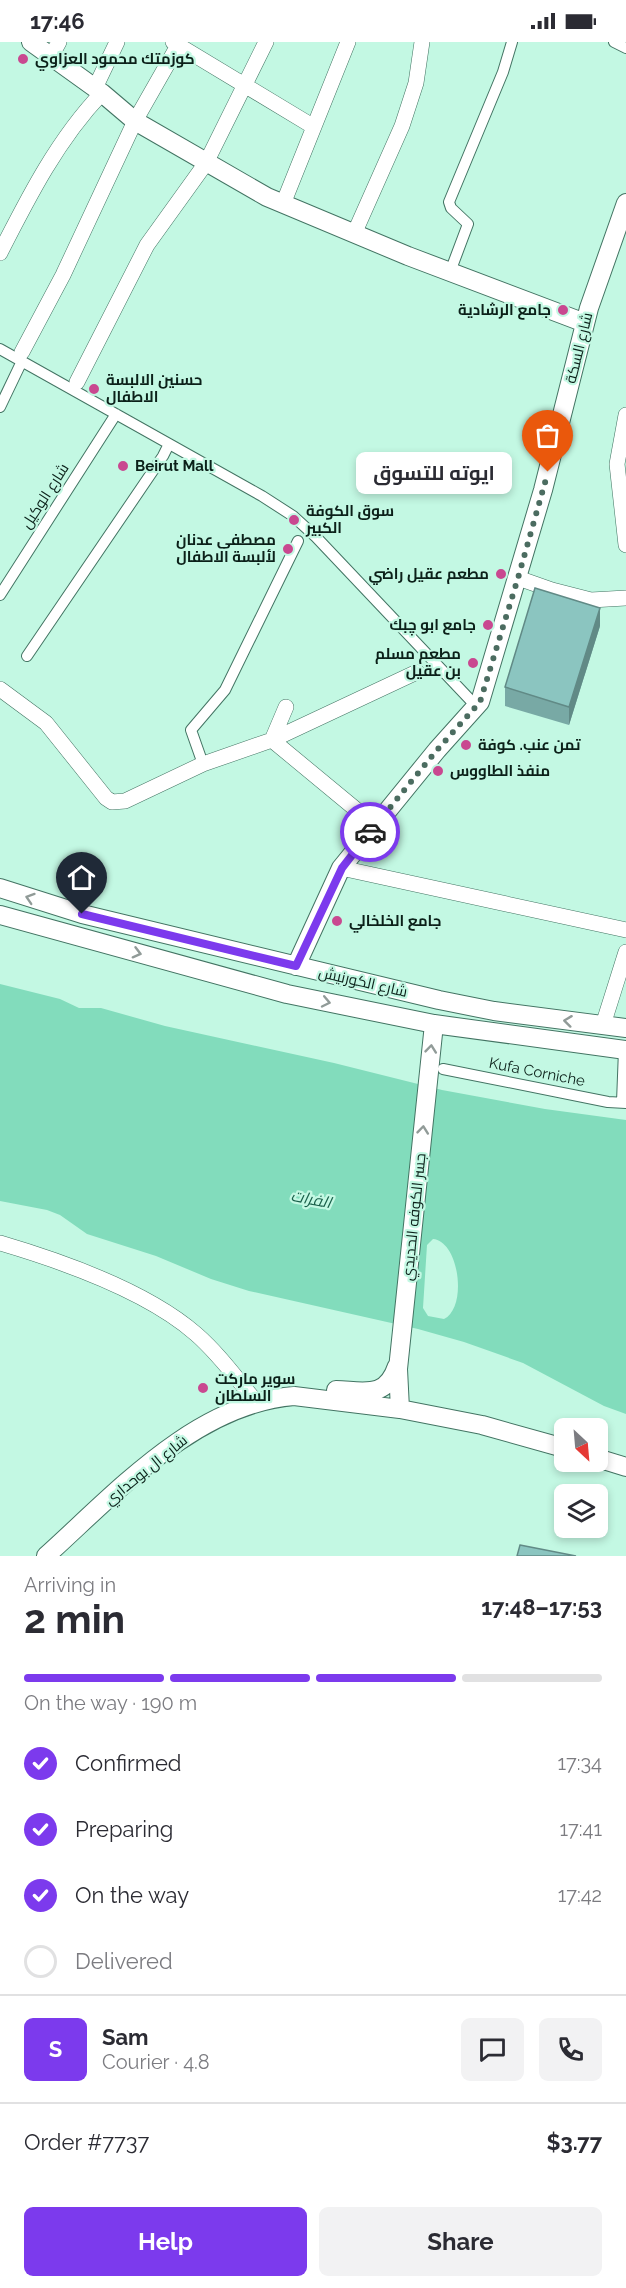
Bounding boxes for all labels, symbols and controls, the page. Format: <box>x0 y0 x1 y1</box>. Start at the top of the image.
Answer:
text: 17:46 <box>30 8 85 34</box>
place label: كوزمتك محمود العزاوي <box>35 50 195 71</box>
marker: كوزمتك محمود العزاوي <box>16 52 30 66</box>
place label: جامع الرشادية <box>458 301 551 320</box>
marker: جامع الرشادية <box>556 303 570 317</box>
street label: شارع السكة <box>561 311 598 386</box>
place label: حسنين الالبسة الاطفال <box>106 371 203 406</box>
marker: حسنين الالبسة الاطفال <box>87 382 101 396</box>
pin <box>522 410 573 472</box>
icon: bag <box>531 419 564 452</box>
callout: ايوته للتسوق <box>356 451 512 493</box>
place label: Beirut Mall <box>135 457 214 475</box>
marker: Beirut Mall <box>116 459 130 473</box>
street label: شارع الوكيل <box>17 460 74 533</box>
text: ايوته للتسوق <box>373 461 495 485</box>
place label: سوق الكوفة الكبير <box>305 502 394 537</box>
marker: سوق الكوفة الكبير <box>287 513 301 527</box>
place label: مصطفى عدنان لألبسة الاطفال <box>176 531 276 566</box>
marker: مصطفى عدنان لألبسة الاطفال <box>281 542 295 556</box>
place label: مطعم عقيل راضي <box>369 565 489 585</box>
marker: مطعم عقيل راضي <box>494 567 508 581</box>
place label: جامع ابو چبك <box>390 616 476 636</box>
marker: جامع ابو چبك <box>481 618 495 632</box>
place label: مطعم مسلم بن عقيل <box>375 645 461 680</box>
marker: مطعم مسلم بن عقيل <box>466 656 480 670</box>
place label: تمن عنب. كوفة <box>478 736 581 754</box>
marker: تمن عنب. كوفة <box>459 738 473 752</box>
place label: منفذ الطاووس <box>450 762 550 780</box>
marker: منفذ الطاووس <box>431 764 445 778</box>
courier <box>340 802 400 862</box>
icon: car <box>354 816 387 849</box>
pin <box>56 852 107 914</box>
icon: home <box>65 861 98 894</box>
one-way arrow <box>25 892 36 905</box>
place label: جامع الخلخالي <box>349 912 441 933</box>
marker: جامع الخلخالي <box>330 914 344 928</box>
one-way arrow <box>131 946 142 958</box>
street label: شارع الكورنيش <box>316 963 409 1003</box>
one-way arrow <box>321 995 331 1008</box>
one-way arrow <box>563 1015 573 1028</box>
one-way arrow <box>424 1045 437 1054</box>
street label: Kufa Corniche <box>487 1054 587 1090</box>
one-way arrow <box>416 1125 429 1134</box>
street label: جسر الکوفه الحديدي <box>398 1152 433 1282</box>
water label: الفرات <box>289 1186 334 1213</box>
place label: سوپر ماركت السلطان <box>215 1370 295 1405</box>
marker: سوپر ماركت السلطان <box>196 1381 210 1395</box>
north arrow <box>554 1418 608 1472</box>
map controls <box>554 1418 608 1538</box>
street label: شارع ال بوحداري <box>101 1431 193 1511</box>
button: layers <box>554 1484 608 1538</box>
text: Arriving in <box>24 1573 116 1597</box>
text: 17:48–17:53 <box>481 1594 602 1620</box>
text: 2 min <box>24 1596 125 1642</box>
text: On the way · 190 m <box>24 1691 197 1715</box>
icon: check <box>24 1747 57 1780</box>
text: Confirmed <box>75 1750 182 1776</box>
text: 17:34 <box>557 1751 602 1775</box>
icon: check <box>24 1813 57 1846</box>
text: Preparing <box>75 1816 173 1842</box>
text: 17:41 <box>560 1817 602 1841</box>
icon: check <box>24 1879 57 1912</box>
text: On the way <box>75 1882 189 1908</box>
text: 17:42 <box>558 1883 602 1907</box>
text: Delivered <box>75 1948 173 1974</box>
button: chat <box>461 2018 524 2081</box>
button: phone <box>539 2018 602 2081</box>
text: Sam <box>102 2024 149 2050</box>
text: S <box>49 2036 62 2062</box>
text: Courier · 4.8 <box>102 2050 210 2074</box>
text: Order #7737 <box>24 2129 149 2155</box>
text: $3.77 <box>547 2129 602 2155</box>
button: Help <box>24 2207 307 2276</box>
button: Share <box>319 2207 602 2276</box>

